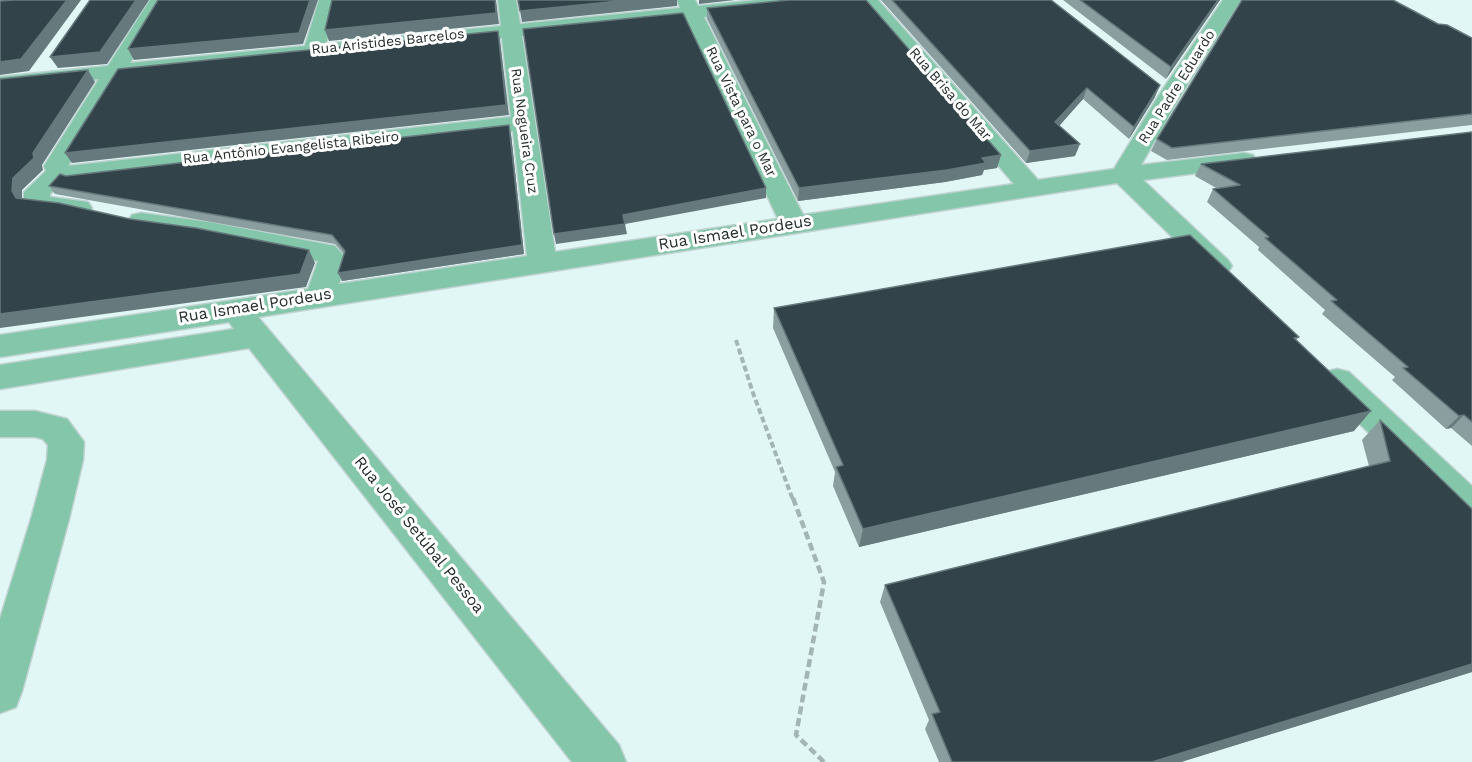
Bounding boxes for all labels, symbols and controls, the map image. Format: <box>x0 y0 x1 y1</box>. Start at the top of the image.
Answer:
street label: Rua Aristides Barcelos <box>311 26 465 58</box>
street label: Rua Padre Eduardo <box>1135 27 1219 147</box>
street label: Rua Vista para o Mar <box>702 44 780 180</box>
street label: Rua Brisa do Mar <box>905 44 995 144</box>
street label: Rua Nogueira Cruz <box>507 67 541 195</box>
street label: Rua Antônio Evangelista Ribeiro <box>182 128 400 168</box>
street label: Rua Ismael Pordeus <box>657 211 813 255</box>
street label: Rua Ismael Pordeus <box>177 284 333 328</box>
street label: Rua José Setúbal Pessoa <box>350 453 488 617</box>

